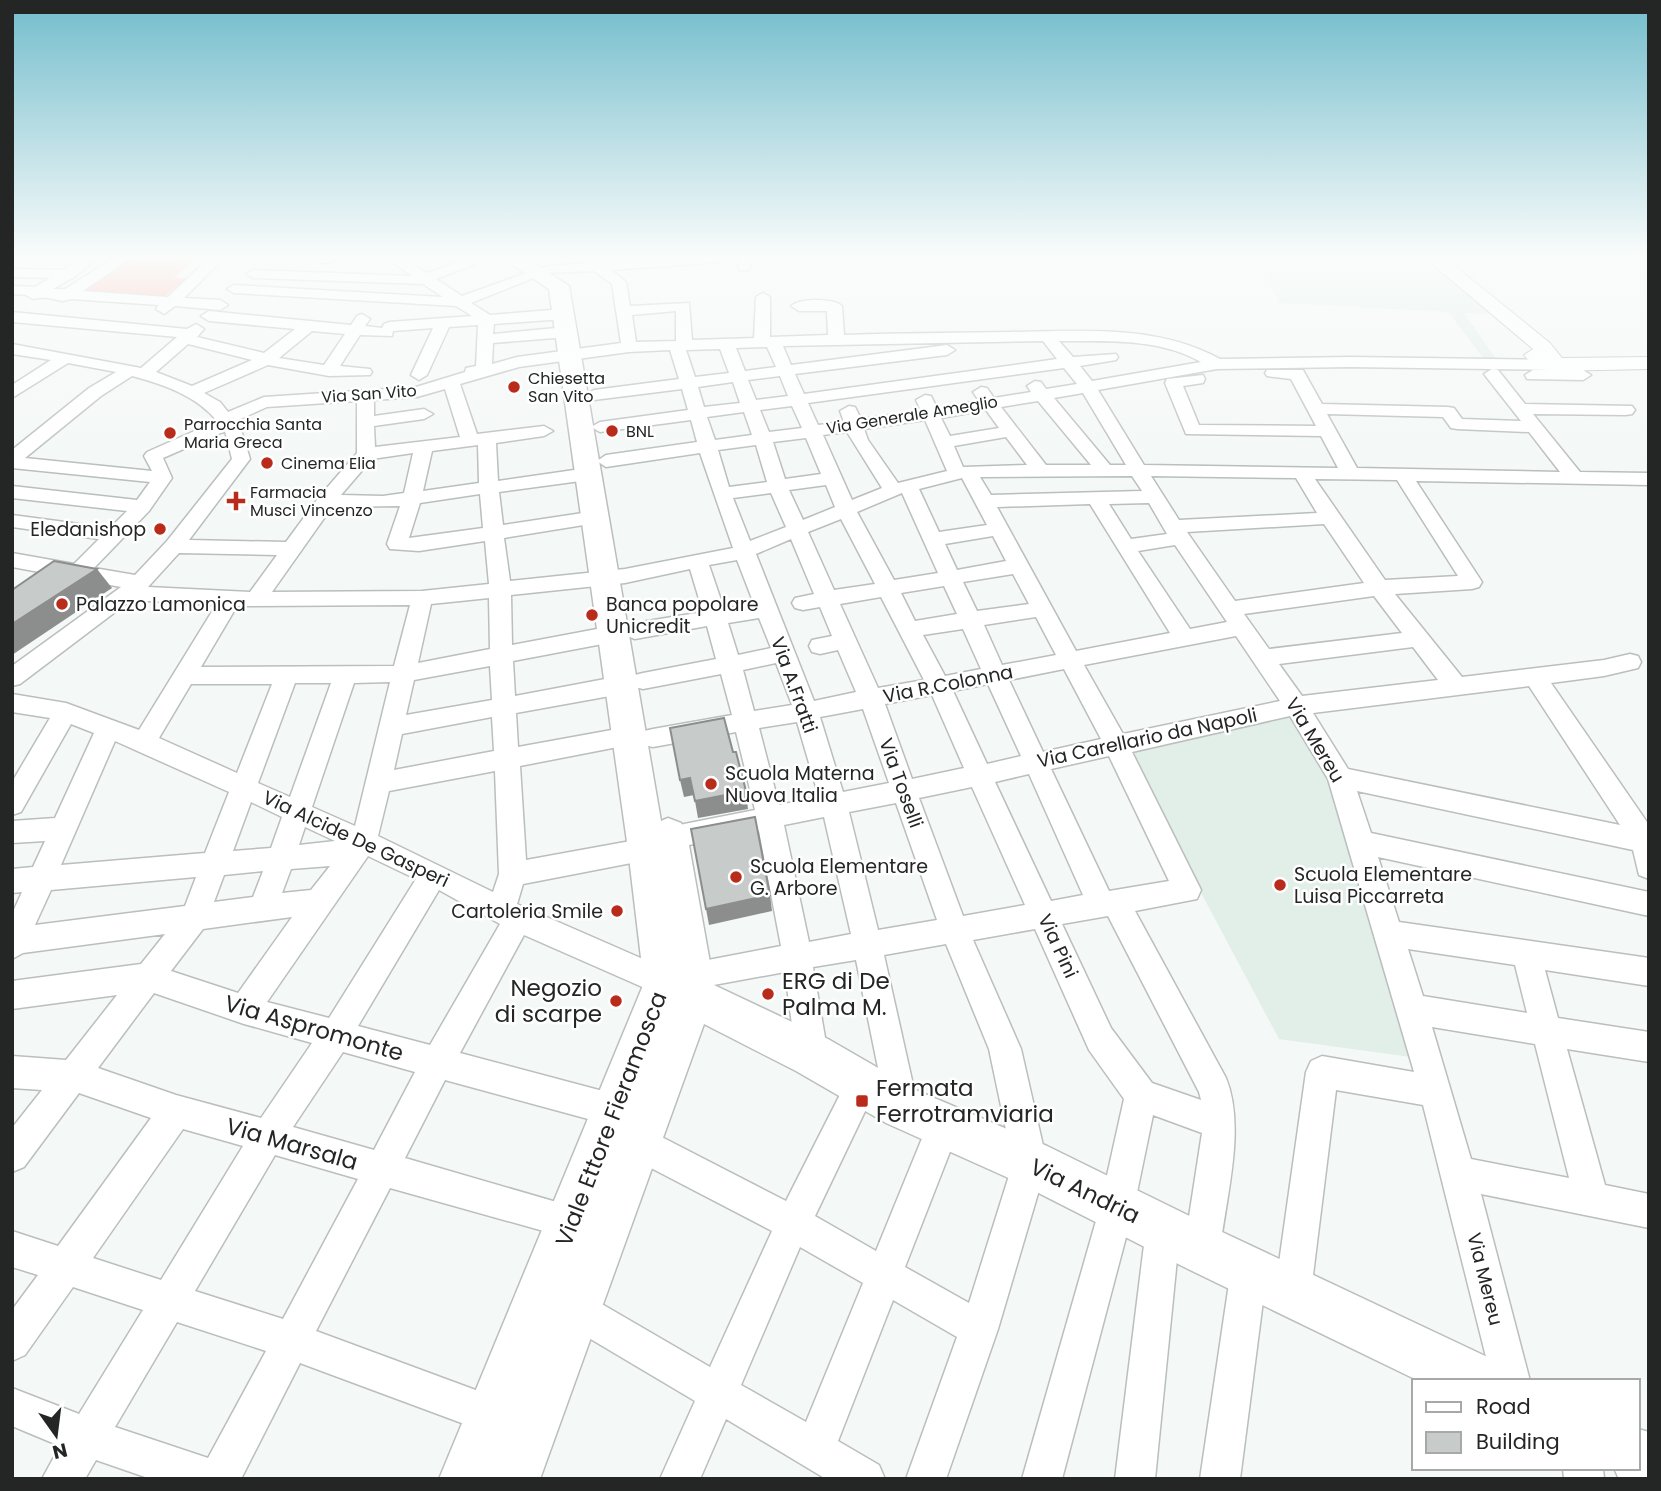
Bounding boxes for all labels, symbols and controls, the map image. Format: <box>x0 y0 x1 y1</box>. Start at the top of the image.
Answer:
place label: Chiesetta San Vito <box>528 367 605 408</box>
street label: Via San Vito <box>321 379 417 409</box>
marker: Chiesetta San Vito <box>506 379 522 395</box>
street label: Via Generale Ameglio <box>825 390 999 440</box>
place label: Parrocchia Santa Maria Greca <box>184 413 322 454</box>
place label: BNL <box>626 420 654 443</box>
marker: BNL <box>604 423 620 439</box>
marker: Parrocchia Santa Maria Greca <box>162 425 178 441</box>
place label: Cinema Elia <box>281 452 376 475</box>
marker: Cinema Elia <box>259 455 275 471</box>
place label: Farmacia Musci Vincenzo <box>250 481 373 522</box>
marker: Farmacia Musci Vincenzo <box>228 493 244 509</box>
place label: Eledanishop <box>30 516 146 543</box>
marker: Eledanishop <box>152 521 168 537</box>
place label: Palazzo Lamonica <box>76 591 246 618</box>
place label: Banca popolare Unicredit <box>606 591 759 640</box>
marker: Palazzo Lamonica <box>54 596 70 612</box>
marker: Banca popolare Unicredit <box>584 607 600 623</box>
street label: Via A.Fratti <box>764 633 824 737</box>
street label: Via R.Colonna <box>881 658 1015 710</box>
street label: Via Mereu <box>1279 692 1351 788</box>
street label: Via Carellario da Napoli <box>1034 701 1260 775</box>
street label: Via Toselli <box>872 734 930 832</box>
place label: Scuola Materna Nuova Italia <box>725 760 875 809</box>
marker: Scuola Materna Nuova Italia <box>703 776 719 792</box>
street label: Via Alcide De Gasperi <box>258 784 454 894</box>
place label: Scuola Elementare G. Arbore <box>750 853 928 902</box>
place label: Scuola Elementare Luisa Piccarreta <box>1294 861 1472 910</box>
marker: Scuola Elementare G. Arbore <box>728 869 744 885</box>
marker: Scuola Elementare Luisa Piccarreta <box>1272 877 1288 893</box>
place label: Cartoleria Smile <box>451 898 603 925</box>
marker: Cartoleria Smile <box>609 903 625 919</box>
street label: Via Pini <box>1031 910 1085 982</box>
place label: ERG di De Palma M. <box>782 965 890 1023</box>
place label: Negozio di scarpe <box>495 972 602 1030</box>
marker: ERG di De Palma M. <box>760 986 776 1002</box>
street label: Via Aspromonte <box>221 987 407 1069</box>
street label: Viale Ettore Fieramosca <box>548 987 674 1251</box>
marker: Negozio di scarpe <box>608 993 624 1009</box>
place label: Fermata Ferrotramviaria <box>876 1072 1054 1130</box>
marker: Fermata Ferrotramviaria <box>854 1093 870 1109</box>
street label: Via Marsala <box>222 1110 362 1178</box>
street label: Via Andria <box>1025 1151 1145 1231</box>
street label: Via Mereu <box>1460 1230 1510 1328</box>
legend <box>1412 1379 1640 1470</box>
text: Road <box>1476 1392 1531 1421</box>
north arrow <box>21 1400 91 1470</box>
text: Building <box>1476 1427 1560 1456</box>
text: N <box>50 1436 70 1466</box>

